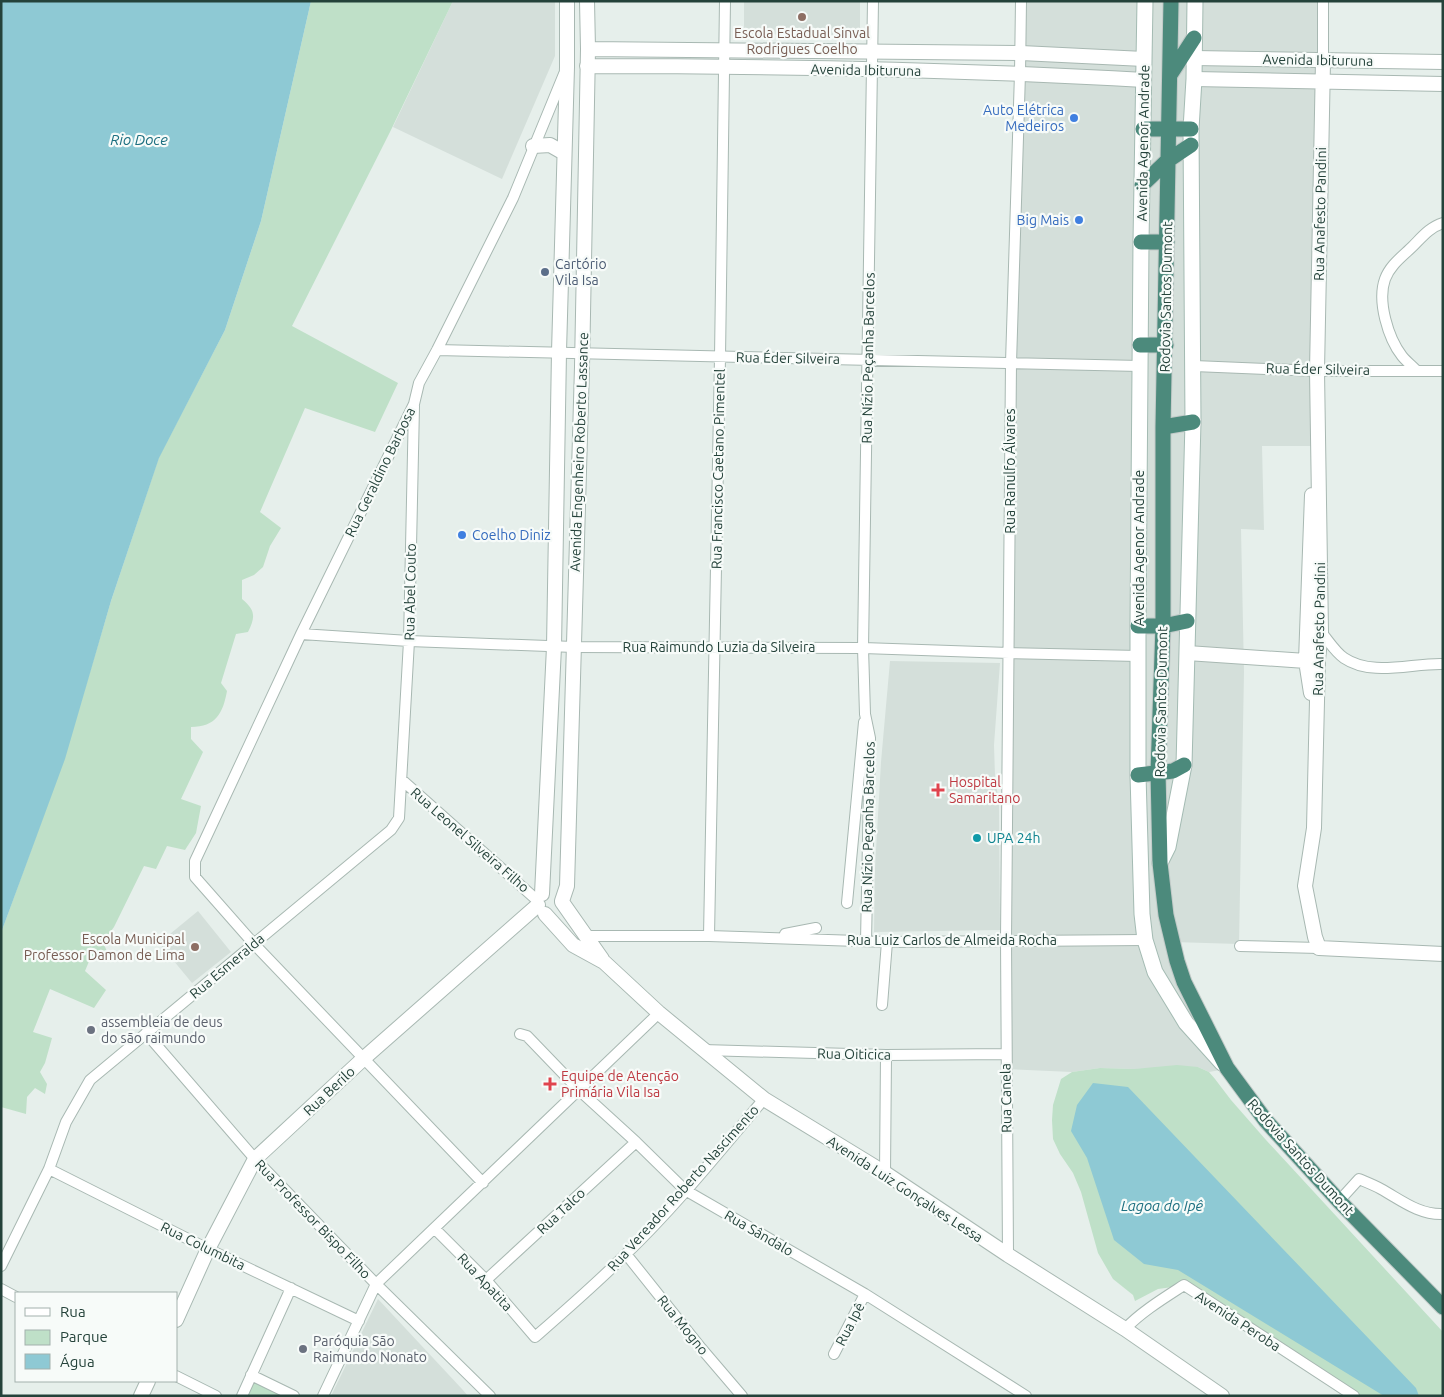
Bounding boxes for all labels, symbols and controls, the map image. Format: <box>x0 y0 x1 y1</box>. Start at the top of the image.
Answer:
marker: Escola Estadual Sinval Rodrigues Coelho <box>796 11 808 23</box>
place label: Escola Estadual Sinval Rodrigues Coelho <box>734 25 870 57</box>
street label: Avenida Ibituruna <box>1263 51 1373 69</box>
street label: Avenida Ibituruna <box>811 61 921 79</box>
street label: Avenida Agenor Andrade <box>1134 65 1152 221</box>
place label: Auto Elétrica Medeiros <box>983 102 1064 134</box>
marker: Auto Elétrica Medeiros <box>1068 112 1080 124</box>
water label: Rio Doce <box>110 131 168 148</box>
street label: Rua Anafesto Pandini <box>1311 147 1329 281</box>
place label: Big Mais <box>1017 212 1069 228</box>
marker: Big Mais <box>1073 214 1085 226</box>
street label: Rodovia Santos Dumont <box>1157 221 1175 373</box>
place label: Cartório Vila Isa <box>555 256 607 288</box>
marker: Cartório Vila Isa <box>539 266 551 278</box>
street label: Rua Nízio Peçanha Barcelos <box>859 272 877 444</box>
street label: Avenida Engenheiro Roberto Lassance <box>567 332 591 572</box>
street label: Rua Éder Silveira <box>736 348 840 367</box>
street label: Rua Éder Silveira <box>1266 359 1370 378</box>
street label: Rua Francisco Caetano Pimentel <box>708 368 728 569</box>
street label: Rua Geraldino Barbosa <box>342 405 418 539</box>
street label: Rua Ranulfo Álvares <box>1001 408 1018 534</box>
street label: Avenida Agenor Andrade <box>1131 470 1147 626</box>
place label: Coelho Diniz <box>472 527 551 543</box>
marker: Coelho Diniz <box>456 529 468 541</box>
street label: Rua Abel Couto <box>401 543 419 641</box>
street label: Rua Anafesto Pandini <box>1310 562 1328 696</box>
street label: Rodovia Santos Dumont <box>1152 626 1170 778</box>
street label: Rua Raimundo Luzia da Silveira <box>623 639 815 655</box>
street label: Rua Nízio Peçanha Barcelos <box>859 741 877 913</box>
place label: Hospital Samaritano <box>949 774 1020 806</box>
marker: Hospital Samaritano <box>931 783 945 797</box>
street label: Rua Leonel Silveira Filho <box>408 784 532 896</box>
place label: UPA 24h <box>987 830 1040 846</box>
marker: UPA 24h <box>971 832 983 844</box>
street label: Rua Esmeralda <box>186 930 268 1002</box>
place label: Escola Municipal Professor Damon de Lima <box>24 931 185 963</box>
street label: Rua Luiz Carlos de Almeida Rocha <box>847 932 1057 948</box>
marker: Escola Municipal Professor Damon de Lima <box>189 941 201 953</box>
place label: assembleia de deus do são raimundo <box>101 1014 223 1046</box>
marker: assembleia de deus do são raimundo <box>85 1024 97 1036</box>
street label: Rua Oiticica <box>817 1045 891 1063</box>
street label: Rua Berilo <box>300 1063 358 1119</box>
street label: Rua Canela <box>997 1063 1015 1133</box>
place label: Equipe de Atenção Primária Vila Isa <box>561 1068 679 1100</box>
marker: Equipe de Atenção Primária Vila Isa <box>543 1077 557 1091</box>
street label: Rodovia Santos Dumont <box>1245 1096 1358 1219</box>
street label: Rua Vereador Roberto Nascimento <box>604 1102 762 1274</box>
street label: Avenida Luiz Gonçalves Lessa <box>824 1133 986 1245</box>
street label: Rua Professor Bispo Filho <box>252 1156 374 1282</box>
street label: Rua Talco <box>534 1185 588 1237</box>
water label: Lagoa do Ipê <box>1121 1197 1203 1214</box>
street label: Rua Sândalo <box>722 1207 796 1259</box>
street label: Rua Columbita <box>158 1219 248 1273</box>
street label: Rua Apatita <box>454 1250 516 1314</box>
street label: Avenida Peroba <box>1192 1288 1284 1354</box>
legend <box>15 1292 178 1382</box>
street label: Rua Mogno <box>654 1292 712 1358</box>
street label: Rua Ipê <box>832 1300 868 1348</box>
text: Rua <box>60 1303 86 1320</box>
text: Parque <box>60 1328 108 1345</box>
place label: Paróquia São Raimundo Nonato <box>313 1333 427 1365</box>
marker: Paróquia São Raimundo Nonato <box>297 1343 309 1355</box>
text: Água <box>60 1353 95 1370</box>

